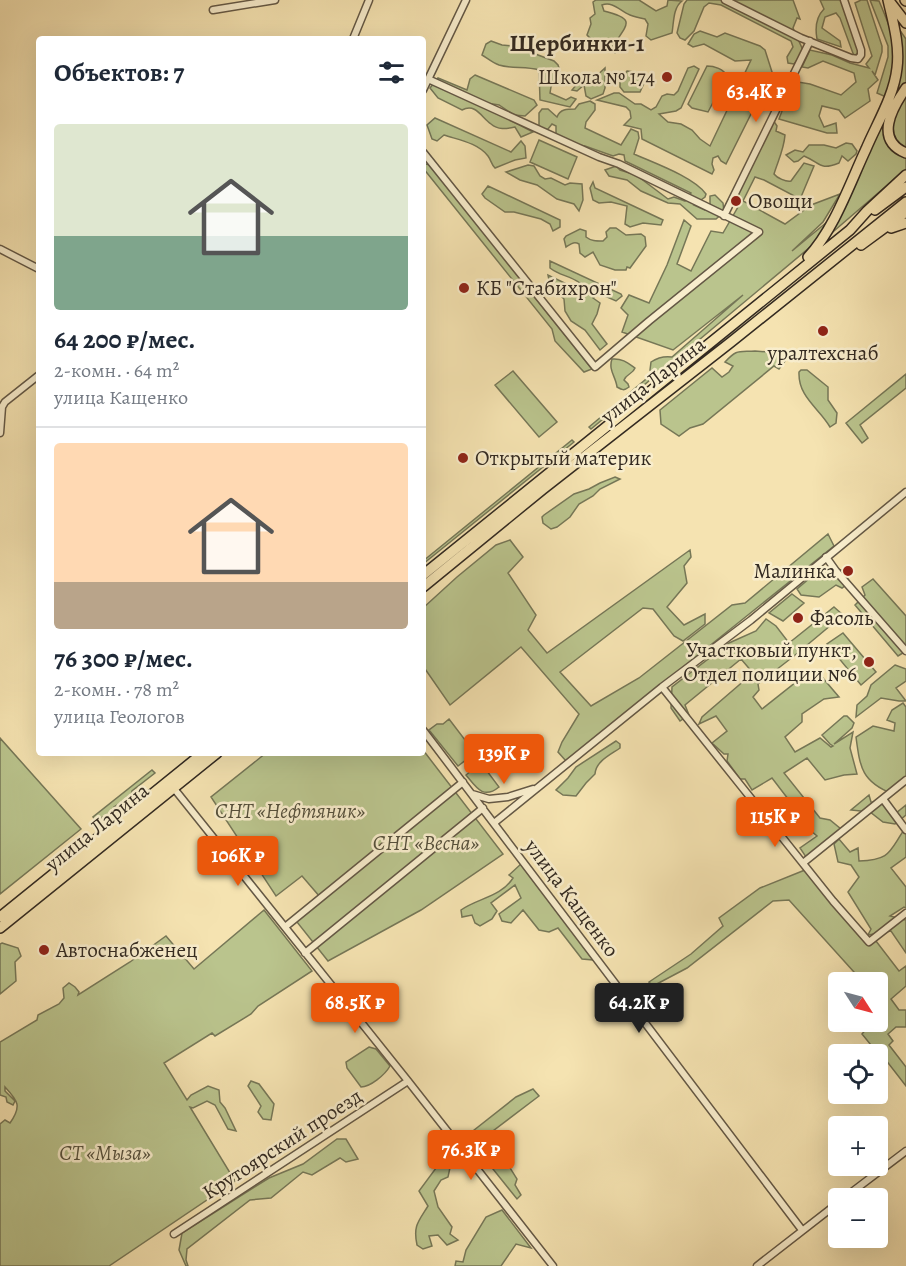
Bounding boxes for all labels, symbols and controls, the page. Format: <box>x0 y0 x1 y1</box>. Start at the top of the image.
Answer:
district label: Щербинки-1 <box>510 27 645 59</box>
text: Объектов: 7 <box>54 55 184 90</box>
icon: filters <box>375 56 408 89</box>
place label: Школа № 174 <box>538 63 655 91</box>
marker: Школа № 174 <box>660 70 674 84</box>
pin: 63.4K ₽ <box>701 72 811 123</box>
text: 63.4K ₽ <box>726 78 786 105</box>
icon: home <box>177 163 285 271</box>
place label: Овощи <box>748 187 813 215</box>
marker: Овощи <box>729 194 743 208</box>
place label: КБ "Стабихрон" <box>476 274 617 302</box>
marker: КБ "Стабихрон" <box>457 281 471 295</box>
text: 64 200 ₽/мес. <box>54 322 195 357</box>
marker: уралтехснаб <box>816 324 830 338</box>
street label: улица Ларина <box>594 330 711 430</box>
place label: уралтехснаб <box>766 339 879 367</box>
text: 2-комн. · 64 m² <box>54 357 179 384</box>
text: улица Кащенко <box>54 384 188 411</box>
place label: Открытый материк <box>475 444 652 472</box>
marker: Открытый материк <box>456 451 470 465</box>
icon: home <box>177 482 285 590</box>
place label: Малинка <box>754 557 836 585</box>
marker: Малинка <box>841 564 855 578</box>
place label: Фасоль <box>810 604 873 632</box>
marker: Фасоль <box>791 611 805 625</box>
place label: Участковый пункт, Отдел полиции №6 <box>683 636 857 688</box>
text: 76 300 ₽/мес. <box>54 641 193 676</box>
marker: Участковый пункт, Отдел полиции №6 <box>862 655 876 669</box>
text: 2-комн. · 78 m² <box>54 676 179 703</box>
text: улица Геологов <box>54 703 185 730</box>
pin: 139K ₽ <box>455 734 553 785</box>
text: 139K ₽ <box>478 740 530 767</box>
street label: улица Ларина <box>38 776 155 878</box>
park label: СНТ «Нефтяник» <box>215 797 365 825</box>
pin: 115K ₽ <box>726 797 824 848</box>
text: 115K ₽ <box>750 803 800 830</box>
park label: СНТ «Весна» <box>373 829 480 857</box>
street label: улица Кащенко <box>518 833 626 963</box>
pin: 106K ₽ <box>189 836 287 887</box>
text: 106K ₽ <box>211 842 265 869</box>
place label: Автоснабженец <box>55 936 198 964</box>
marker: Автоснабженец <box>37 943 51 957</box>
north arrow <box>828 972 888 1032</box>
map controls <box>828 972 888 1248</box>
pin: 68.5K ₽ <box>300 983 410 1034</box>
pin: 64.2K ₽ <box>584 983 694 1034</box>
text: 68.5K ₽ <box>325 989 385 1016</box>
text: 64.2K ₽ <box>609 989 669 1016</box>
button: locate <box>828 1044 888 1104</box>
street label: Крутоярский проезд <box>197 1082 367 1206</box>
button: + <box>828 1116 888 1176</box>
pin: 76.3K ₽ <box>416 1130 526 1181</box>
text: 76.3K ₽ <box>442 1136 500 1163</box>
park label: СТ «Мыза» <box>59 1139 151 1167</box>
button: − <box>828 1188 888 1248</box>

